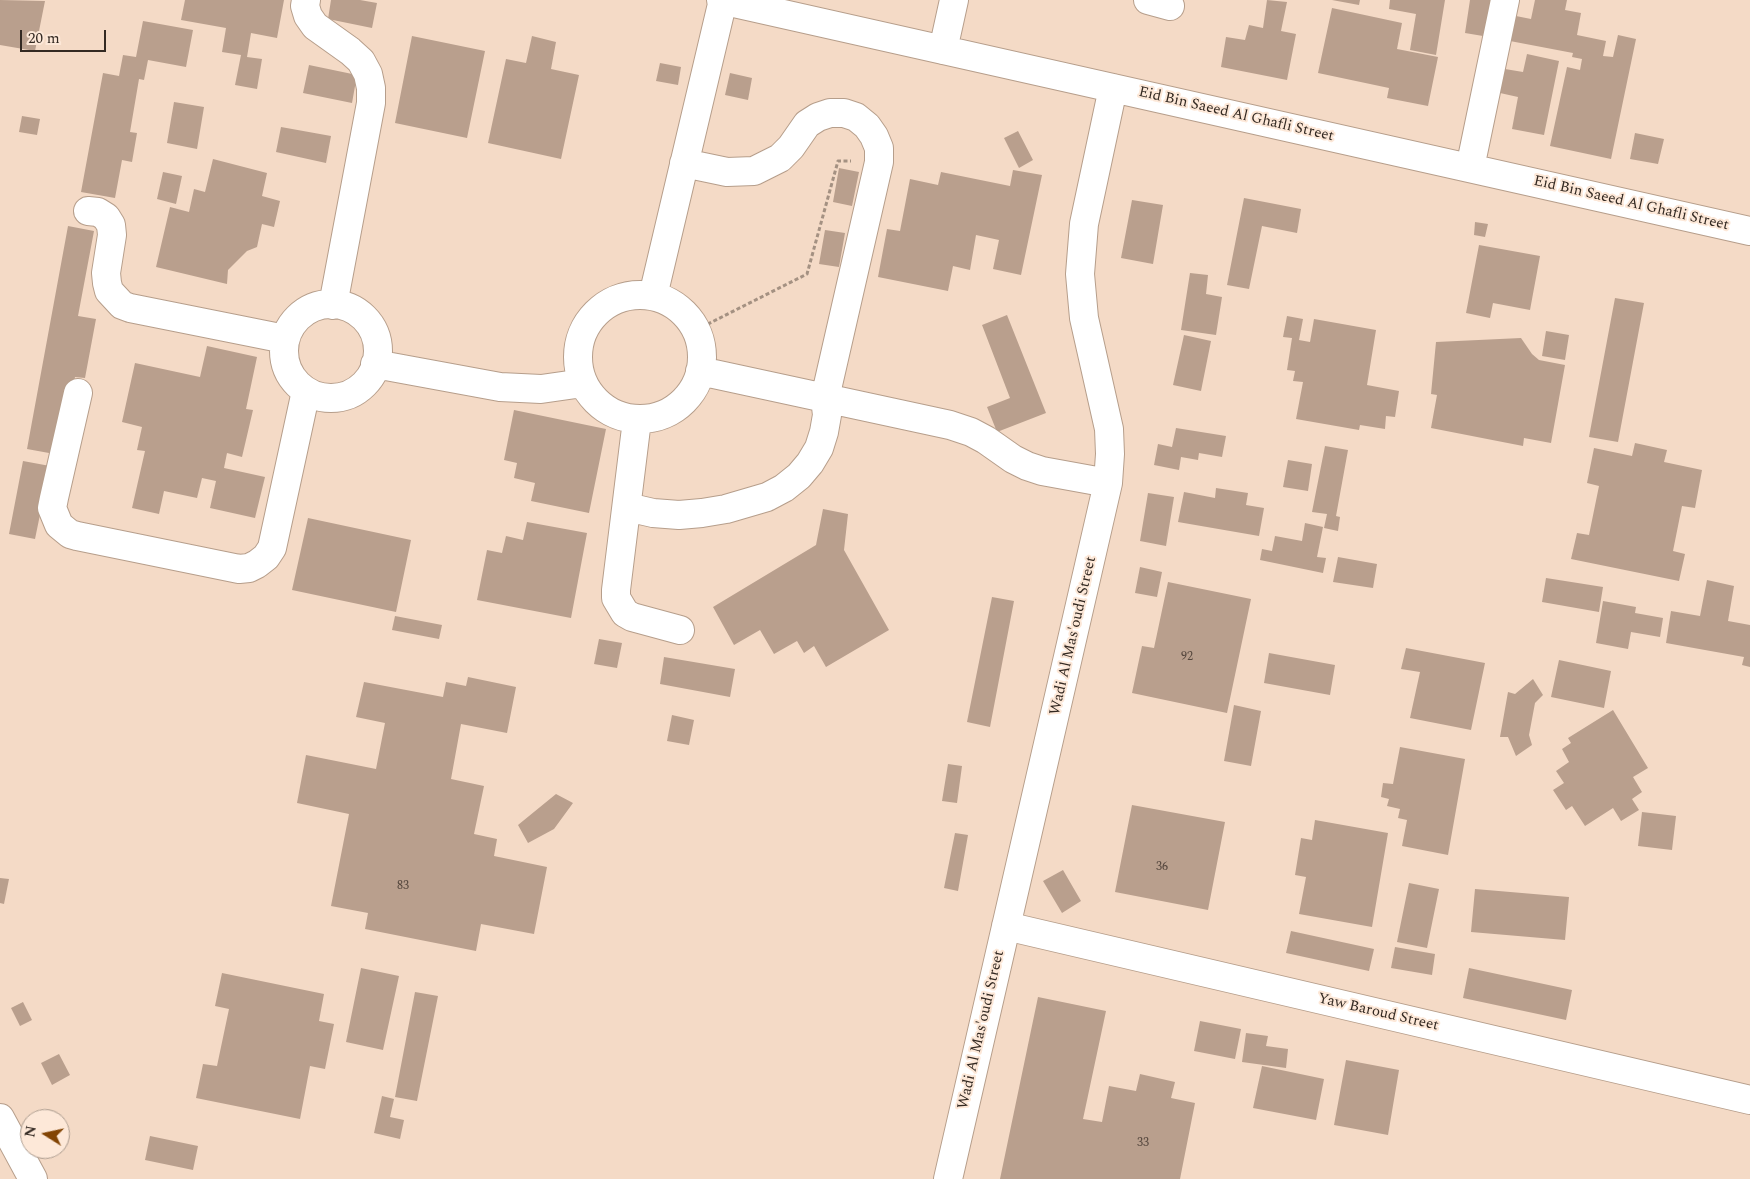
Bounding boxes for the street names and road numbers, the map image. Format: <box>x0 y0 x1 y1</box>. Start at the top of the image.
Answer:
street label: Eid Bin Saeed Al Ghafli Street <box>1137 84 1335 146</box>
street label: Eid Bin Saeed Al Ghafli Street <box>1532 173 1730 235</box>
street label: Wadi Al Mas'oudi Street <box>1047 555 1101 717</box>
street label: Wadi Al Mas'oudi Street <box>955 949 1009 1111</box>
street label: Yaw Baroud Street <box>1316 990 1440 1036</box>

